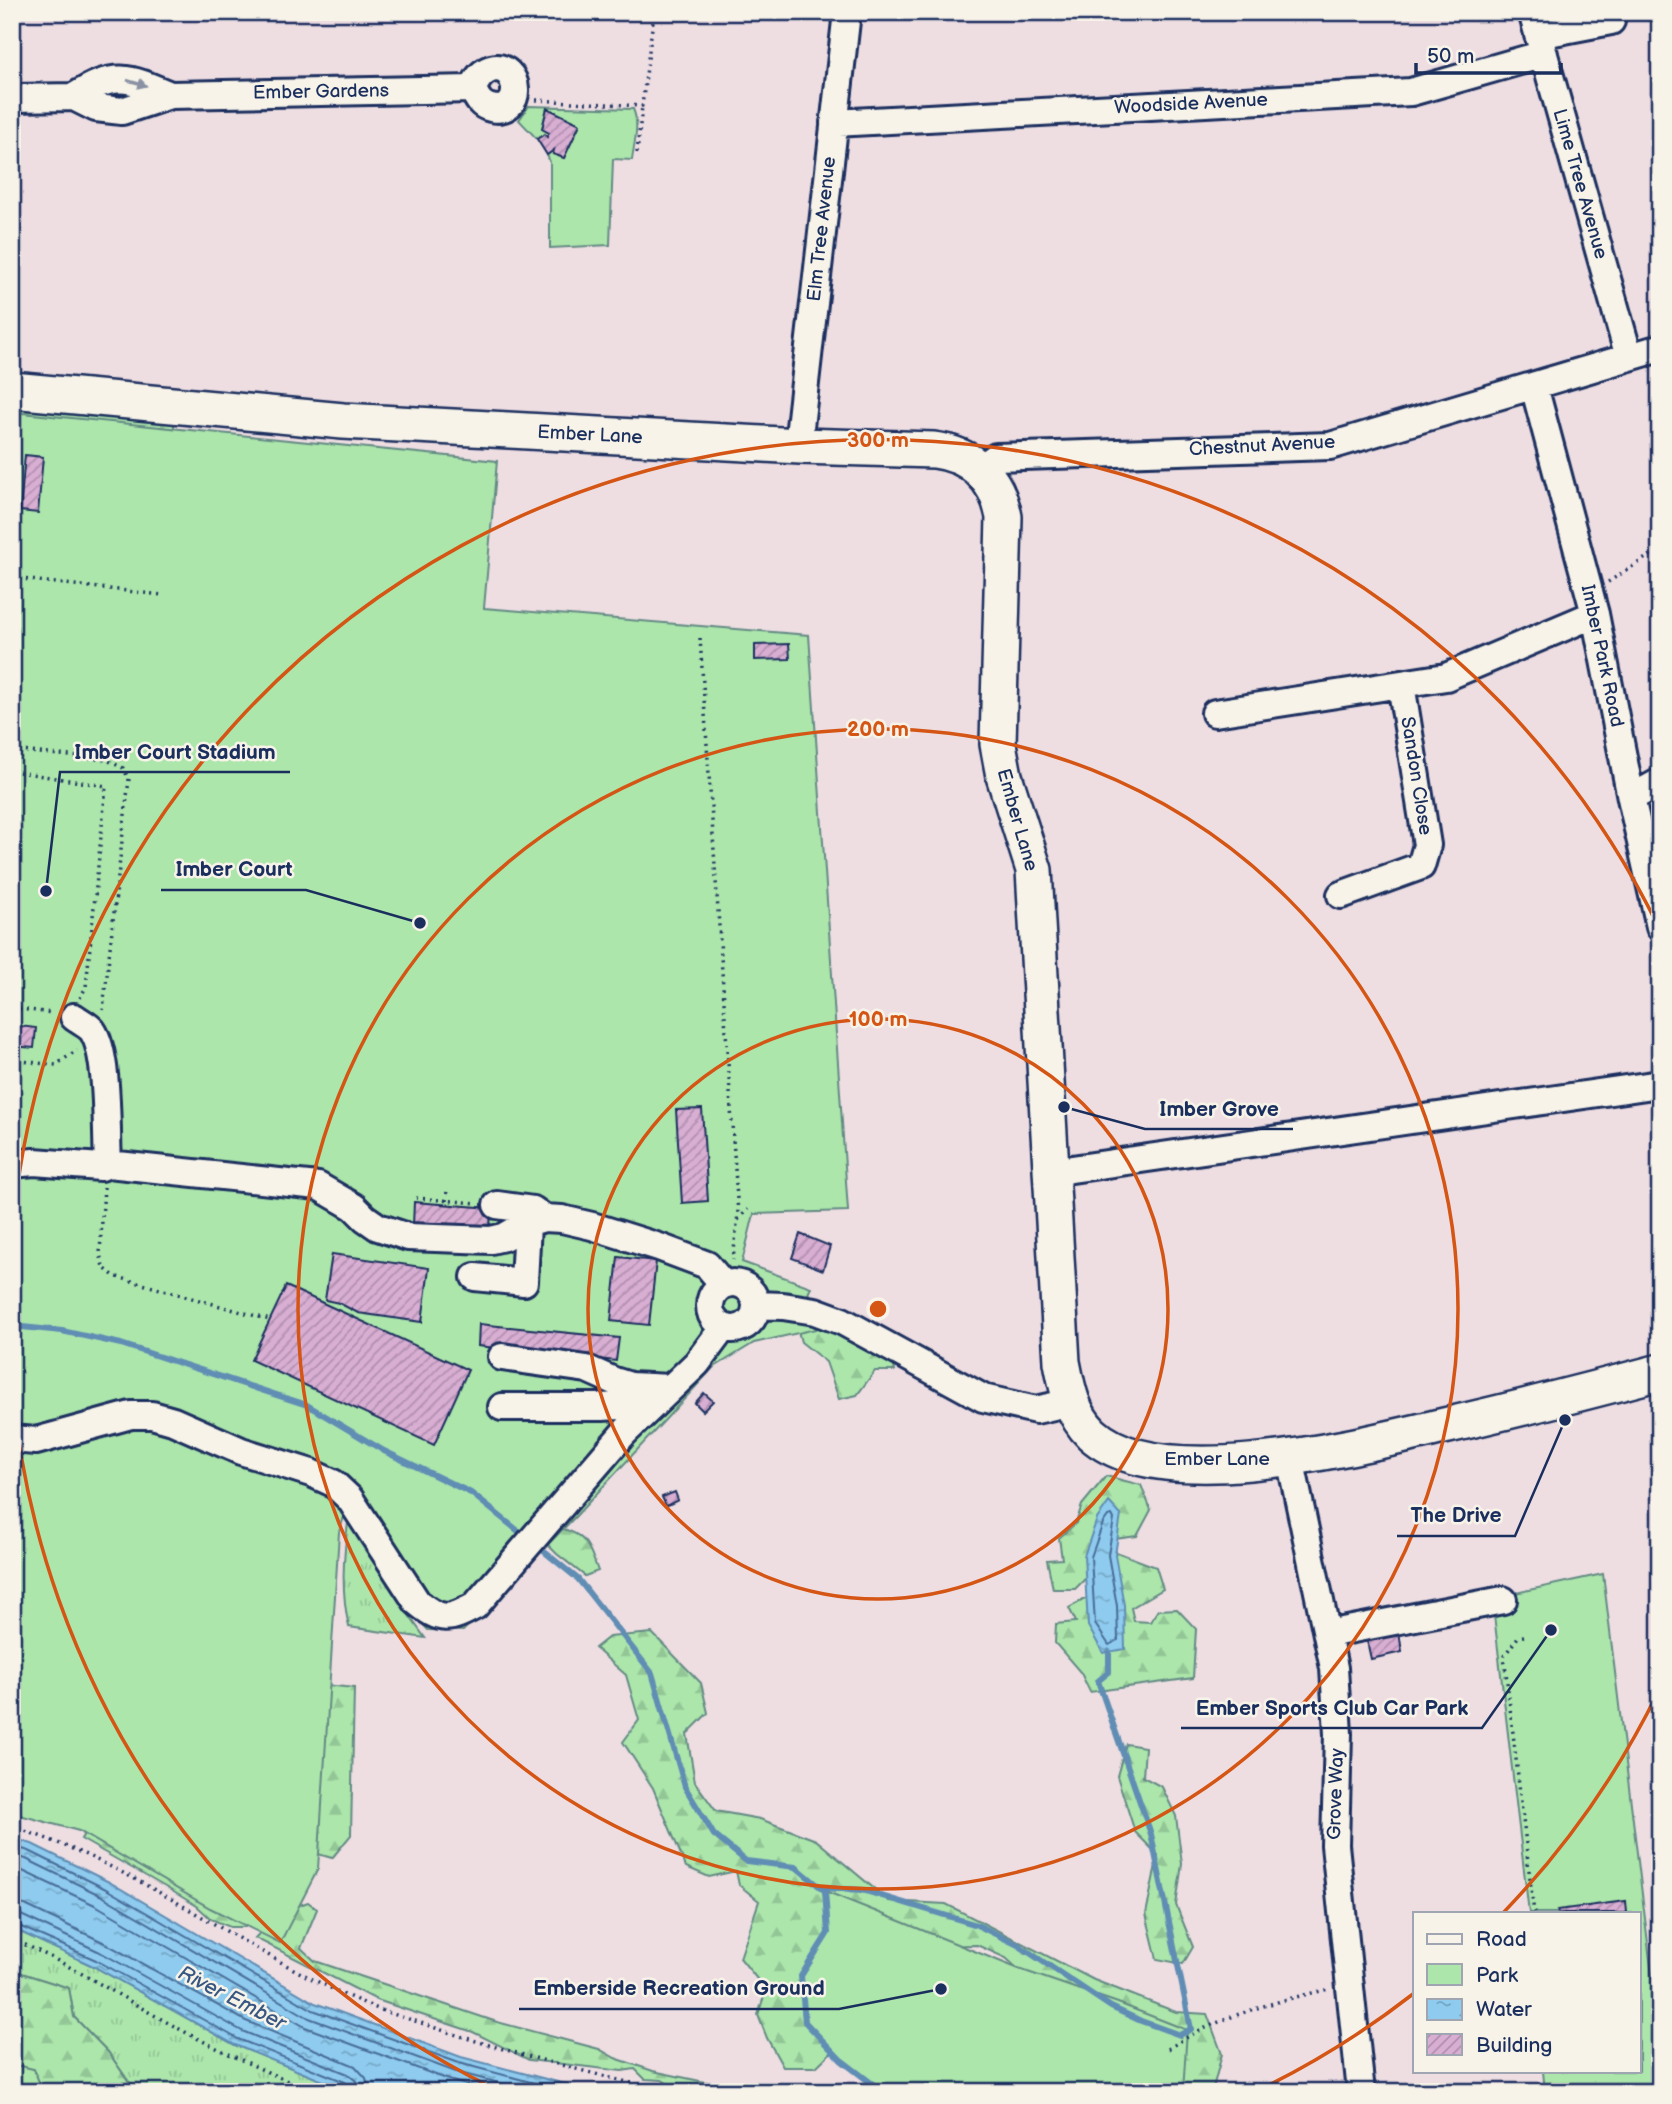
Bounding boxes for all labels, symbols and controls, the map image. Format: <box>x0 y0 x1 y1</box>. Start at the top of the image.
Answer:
scale bar <box>1416 32 1562 76</box>
text: 50 m <box>1427 44 1474 69</box>
one-way arrow <box>126 78 148 89</box>
street label: Ember Gardens <box>253 79 389 105</box>
street label: Woodside Avenue <box>1114 88 1268 120</box>
street label: Lime Tree Avenue <box>1548 106 1612 262</box>
street label: Elm Tree Avenue <box>803 155 841 303</box>
street label: Ember Lane <box>537 421 643 449</box>
text: 300 m <box>847 428 909 453</box>
street label: Chestnut Avenue <box>1188 431 1336 461</box>
street label: Imber Park Road <box>1576 583 1628 729</box>
street label: Sandon Close <box>1395 715 1437 837</box>
text: 200 m <box>847 717 909 742</box>
callout: Imber Court Stadium <box>60 730 290 772</box>
text: Imber Court Stadium <box>74 740 276 765</box>
street label: Ember Lane <box>991 766 1043 874</box>
callout: Imber Court <box>161 848 306 890</box>
text: Imber Court <box>175 857 293 882</box>
text: 100 m <box>849 1007 907 1032</box>
callout: Imber Grove <box>1145 1087 1293 1129</box>
text: Imber Grove <box>1159 1097 1279 1122</box>
centre of rings <box>866 1297 890 1321</box>
street label: Ember Lane <box>1164 1448 1270 1471</box>
callout: The Drive <box>1397 1494 1515 1536</box>
text: The Drive <box>1411 1503 1501 1528</box>
callout: Ember Sports Club Car Park <box>1181 1686 1482 1728</box>
text: Ember Sports Club Car Park <box>1196 1696 1468 1721</box>
street label: Grove Way <box>1323 1747 1349 1840</box>
legend <box>1413 1912 1640 2072</box>
text: Road <box>1476 1927 1527 1952</box>
water label: River Ember <box>174 1960 291 2036</box>
text: Park <box>1476 1963 1519 1988</box>
callout: Emberside Recreation Ground <box>519 1967 839 2009</box>
text: Emberside Recreation Ground <box>533 1976 825 2001</box>
text: Water <box>1476 1997 1532 2022</box>
text: Building <box>1476 2033 1552 2058</box>

